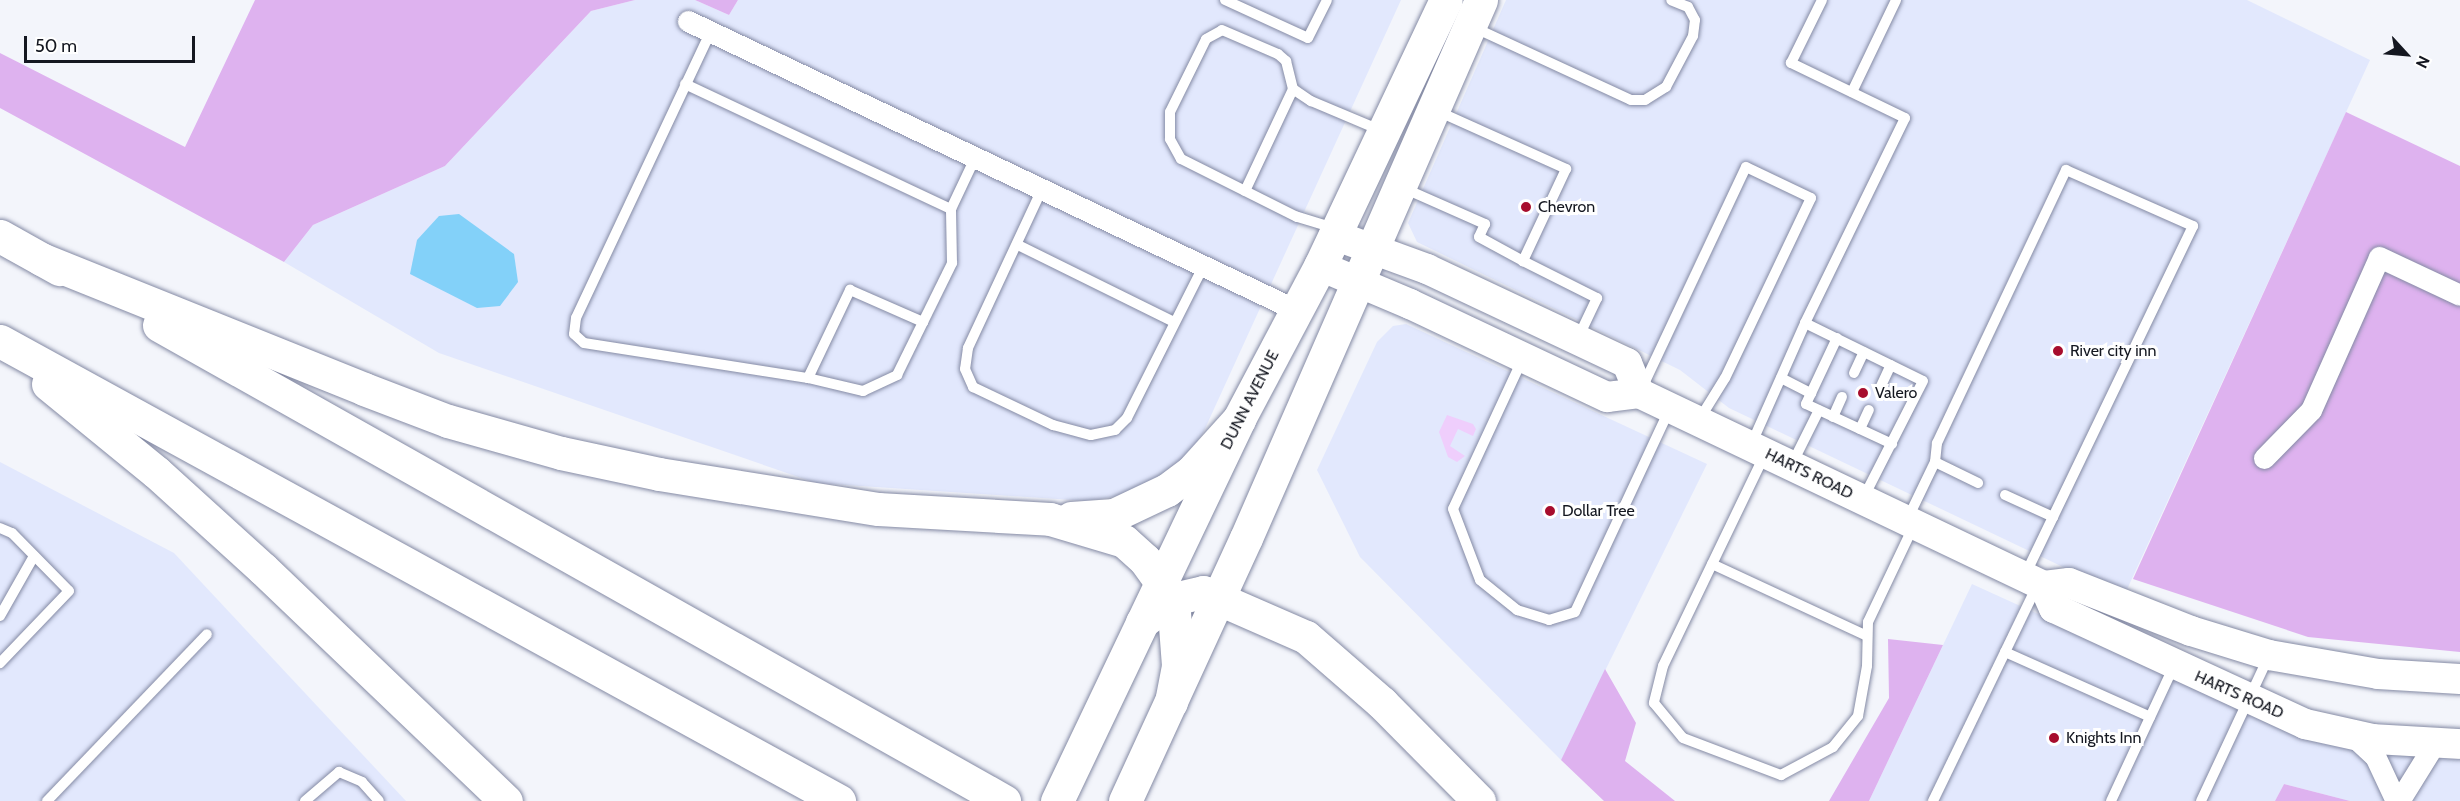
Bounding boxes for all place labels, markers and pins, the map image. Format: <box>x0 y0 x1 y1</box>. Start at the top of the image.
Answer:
place label: Chevron <box>1538 197 1595 217</box>
marker: Chevron <box>1519 200 1533 214</box>
place label: River city inn <box>2070 341 2157 361</box>
marker: River city inn <box>2051 344 2065 358</box>
place label: Valero <box>1875 383 1917 403</box>
marker: Valero <box>1856 386 1870 400</box>
place label: Dollar Tree <box>1562 501 1635 521</box>
marker: Dollar Tree <box>1543 504 1557 518</box>
place label: Knights Inn <box>2066 728 2141 748</box>
marker: Knights Inn <box>2047 731 2061 745</box>

